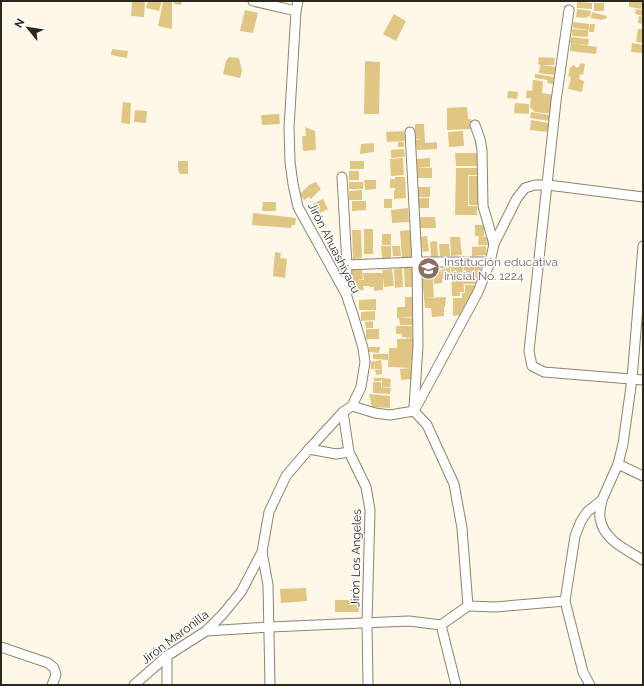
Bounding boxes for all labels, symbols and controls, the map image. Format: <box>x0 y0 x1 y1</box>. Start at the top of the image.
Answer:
north arrow <box>8 8 48 48</box>
text: N <box>12 16 28 30</box>
street label: Jirón Ahuashiyacu <box>305 200 363 296</box>
place label: Institución educativa inicial No. 1224 <box>444 255 558 283</box>
school or university icon: Institución educativa inicial No. 1224 <box>415 256 441 282</box>
street label: Jirón Los Angeles <box>348 509 364 607</box>
street label: Jirón Maronilla <box>139 607 211 667</box>

